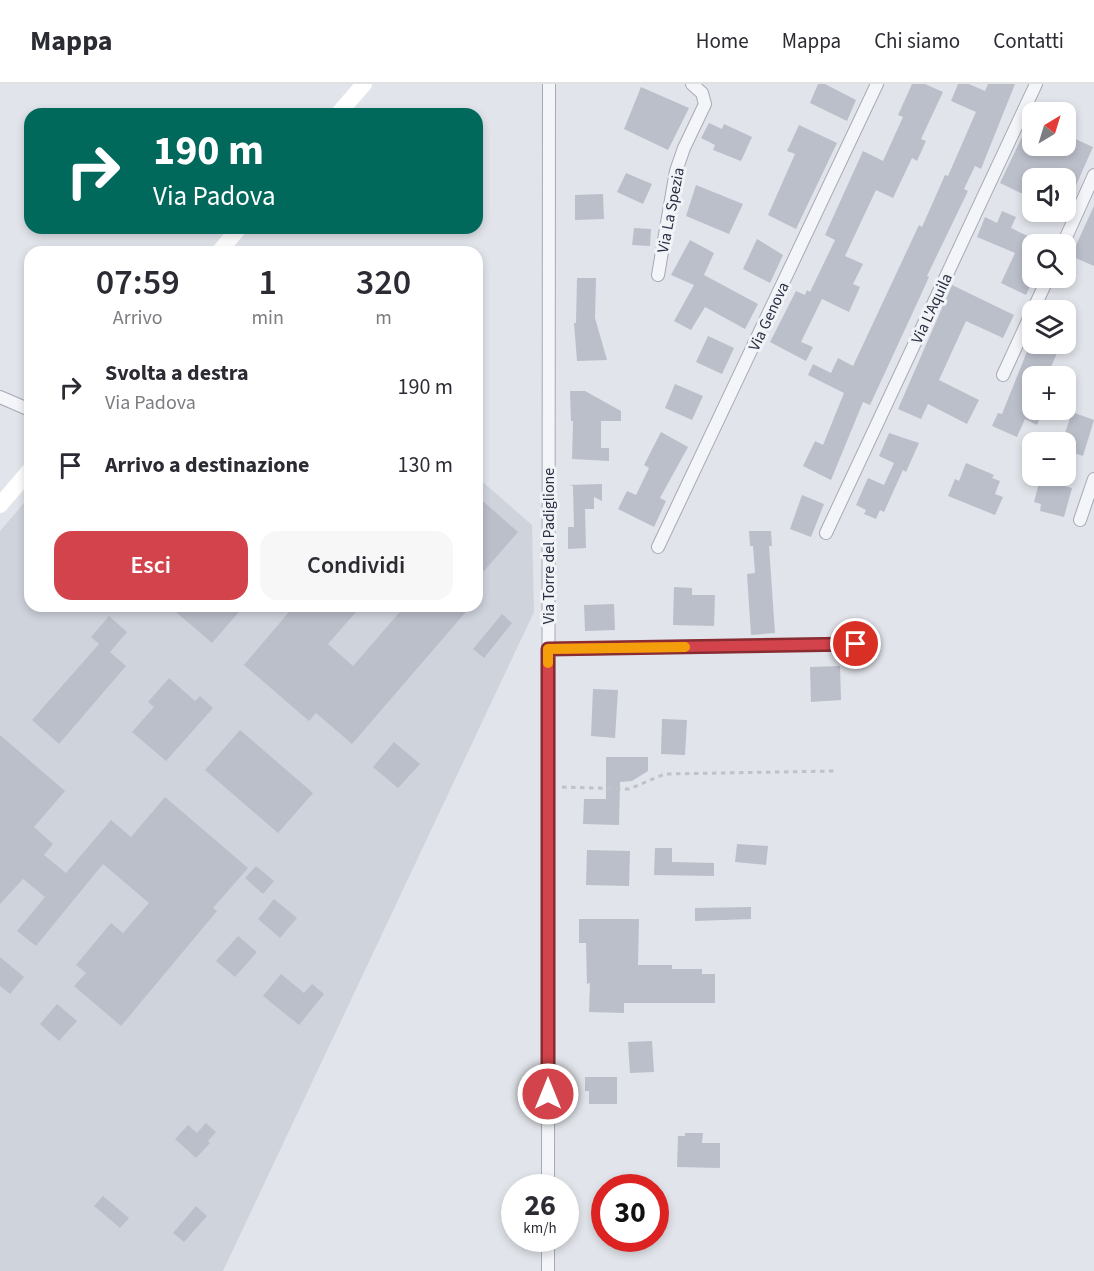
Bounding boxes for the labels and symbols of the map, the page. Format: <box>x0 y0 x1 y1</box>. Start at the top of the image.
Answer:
north arrow <box>1022 102 1076 156</box>
street label: Via La Spezia <box>652 166 690 255</box>
street label: Via L'Aquila <box>906 270 958 347</box>
street label: Via Genova <box>743 278 794 355</box>
street label: Via Torre del Padiglione <box>538 468 560 624</box>
pin <box>830 618 881 669</box>
position arrow <box>516 1062 580 1126</box>
speed limit sign: 30 <box>591 1174 669 1252</box>

